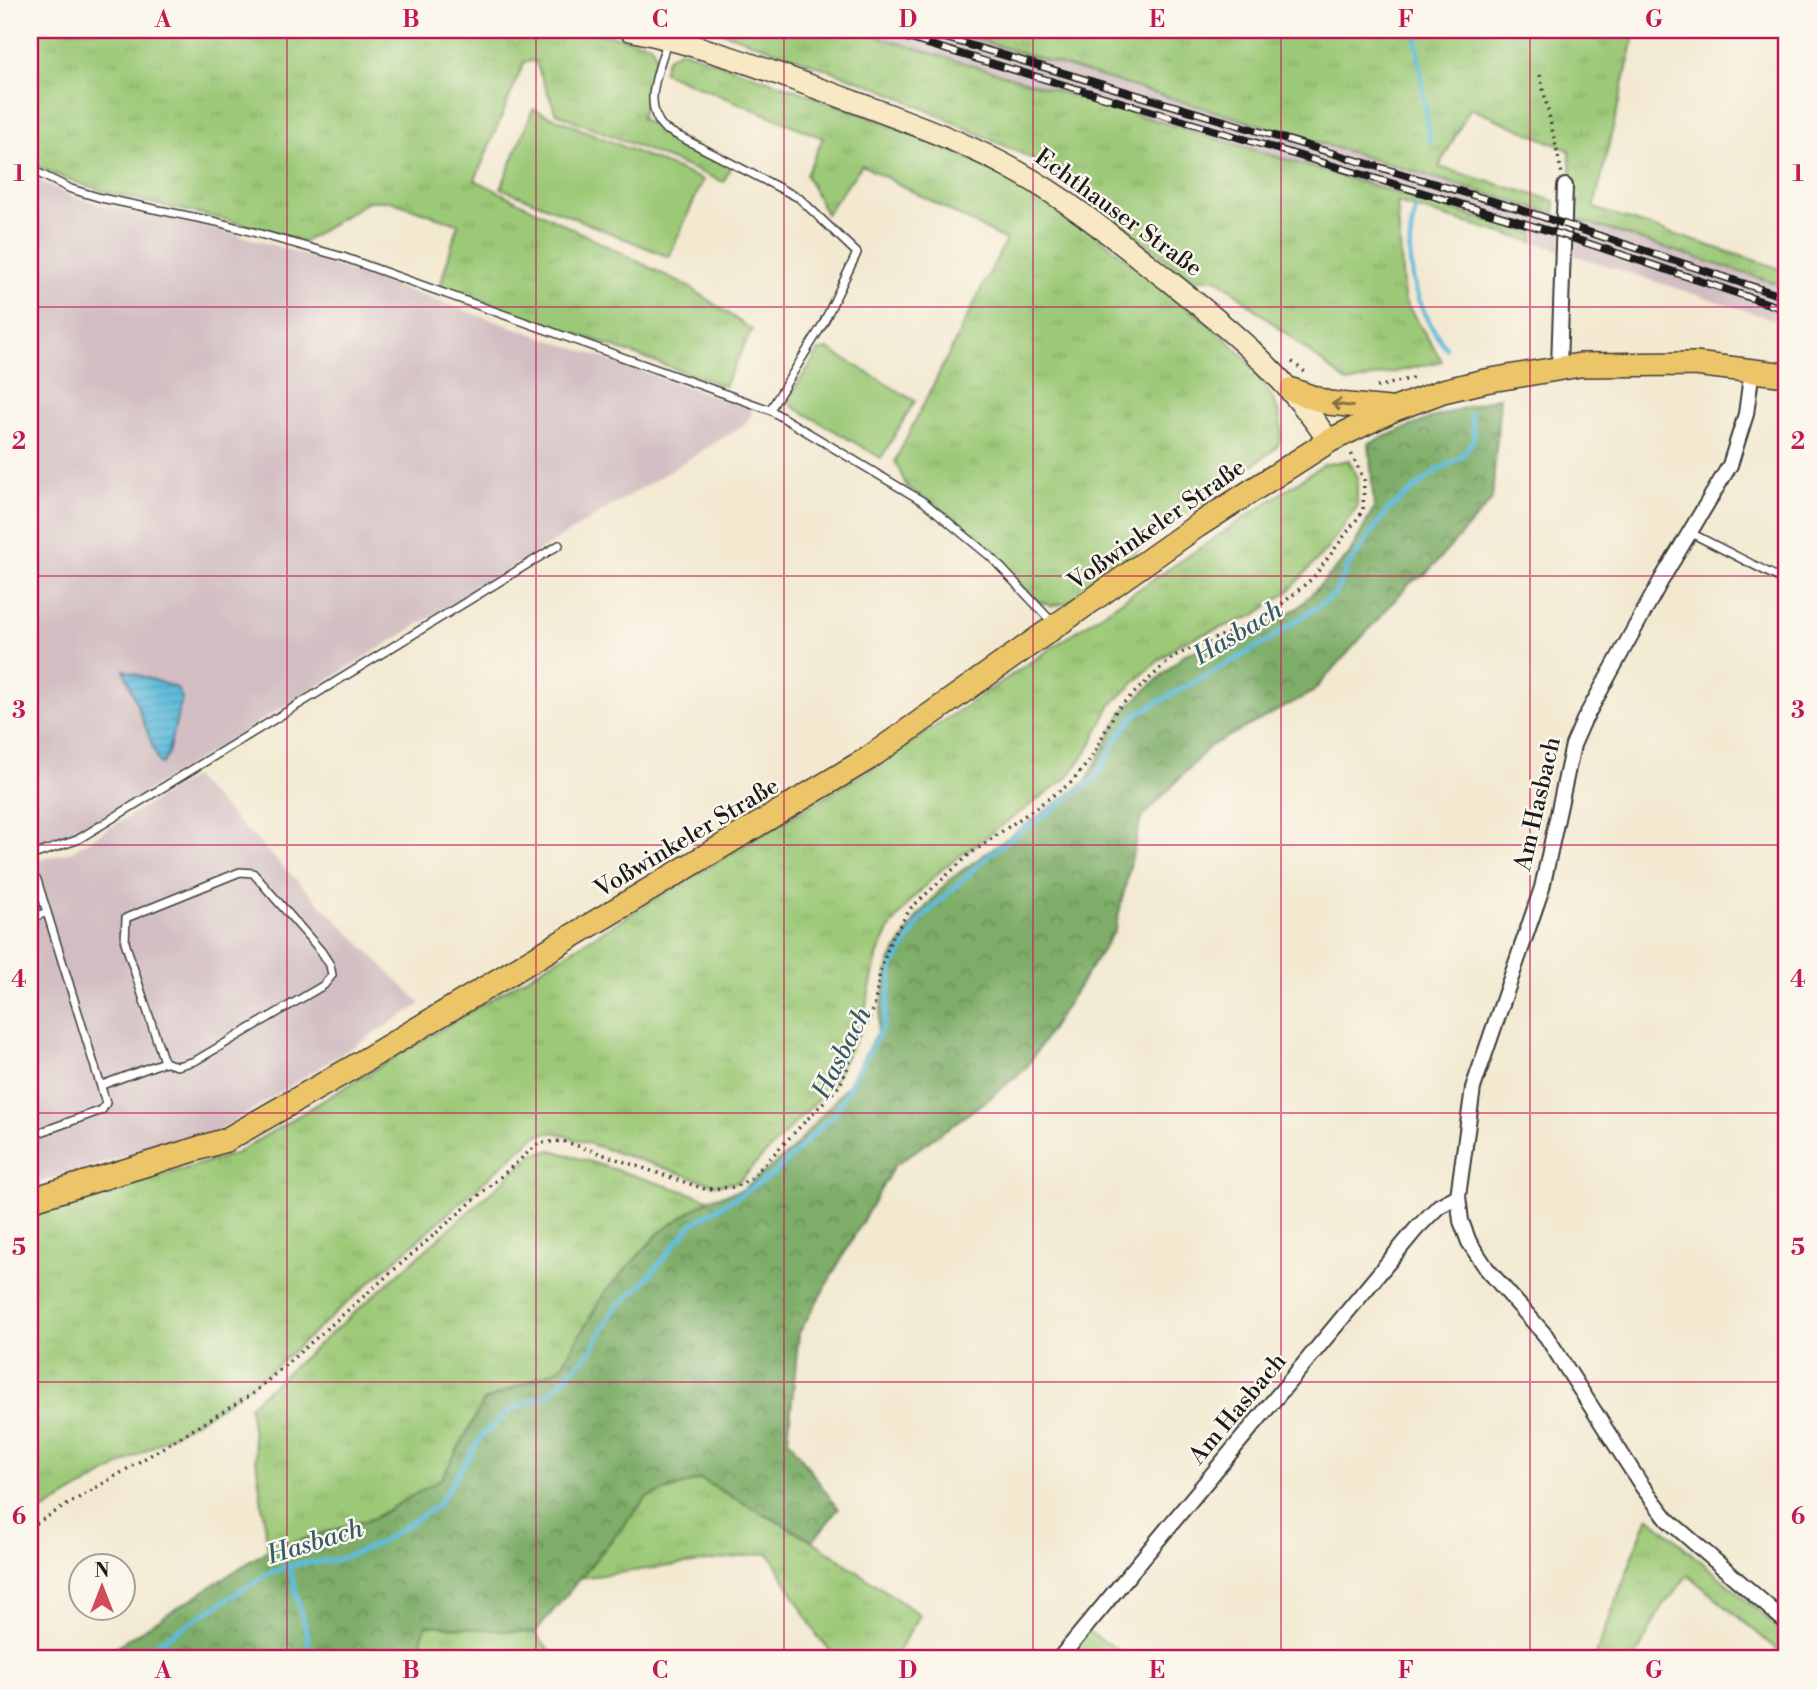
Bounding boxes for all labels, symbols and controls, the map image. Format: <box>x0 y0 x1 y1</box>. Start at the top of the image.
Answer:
text: A <box>154 6 172 34</box>
text: B <box>402 6 420 34</box>
text: C <box>652 6 668 34</box>
text: D <box>899 6 917 34</box>
text: E <box>1149 6 1165 34</box>
text: F <box>1398 6 1414 34</box>
text: G <box>1645 6 1663 34</box>
street label: Echthauser Straße <box>1028 142 1208 284</box>
text: 1 <box>13 160 25 188</box>
text: 1 <box>1792 160 1804 188</box>
one-way arrow <box>1331 399 1354 412</box>
text: 2 <box>12 428 26 456</box>
text: 2 <box>1791 428 1805 456</box>
street label: Voßwinkeler Straße <box>1062 453 1252 598</box>
water label: Hasbach <box>1187 594 1289 673</box>
text: 3 <box>12 697 26 725</box>
text: 3 <box>1791 697 1805 725</box>
street label: Am Hasbach <box>1508 734 1568 875</box>
street label: Voßwinkeler Straße <box>588 771 785 905</box>
text: 4 <box>11 966 27 994</box>
text: 4 <box>1790 966 1806 994</box>
water label: Hasbach <box>805 1001 879 1105</box>
text: 5 <box>12 1234 26 1262</box>
text: 5 <box>1791 1234 1805 1262</box>
street label: Am Hasbach <box>1182 1347 1293 1472</box>
text: 6 <box>12 1503 26 1531</box>
text: 6 <box>1791 1503 1805 1531</box>
water label: Hasbach <box>262 1512 367 1572</box>
north arrow <box>66 1552 136 1622</box>
text: N <box>94 1559 110 1583</box>
text: A <box>154 1657 172 1685</box>
text: B <box>402 1657 420 1685</box>
text: C <box>652 1657 668 1685</box>
text: D <box>899 1657 917 1685</box>
text: E <box>1149 1657 1165 1685</box>
text: F <box>1398 1657 1414 1685</box>
text: G <box>1645 1657 1663 1685</box>

